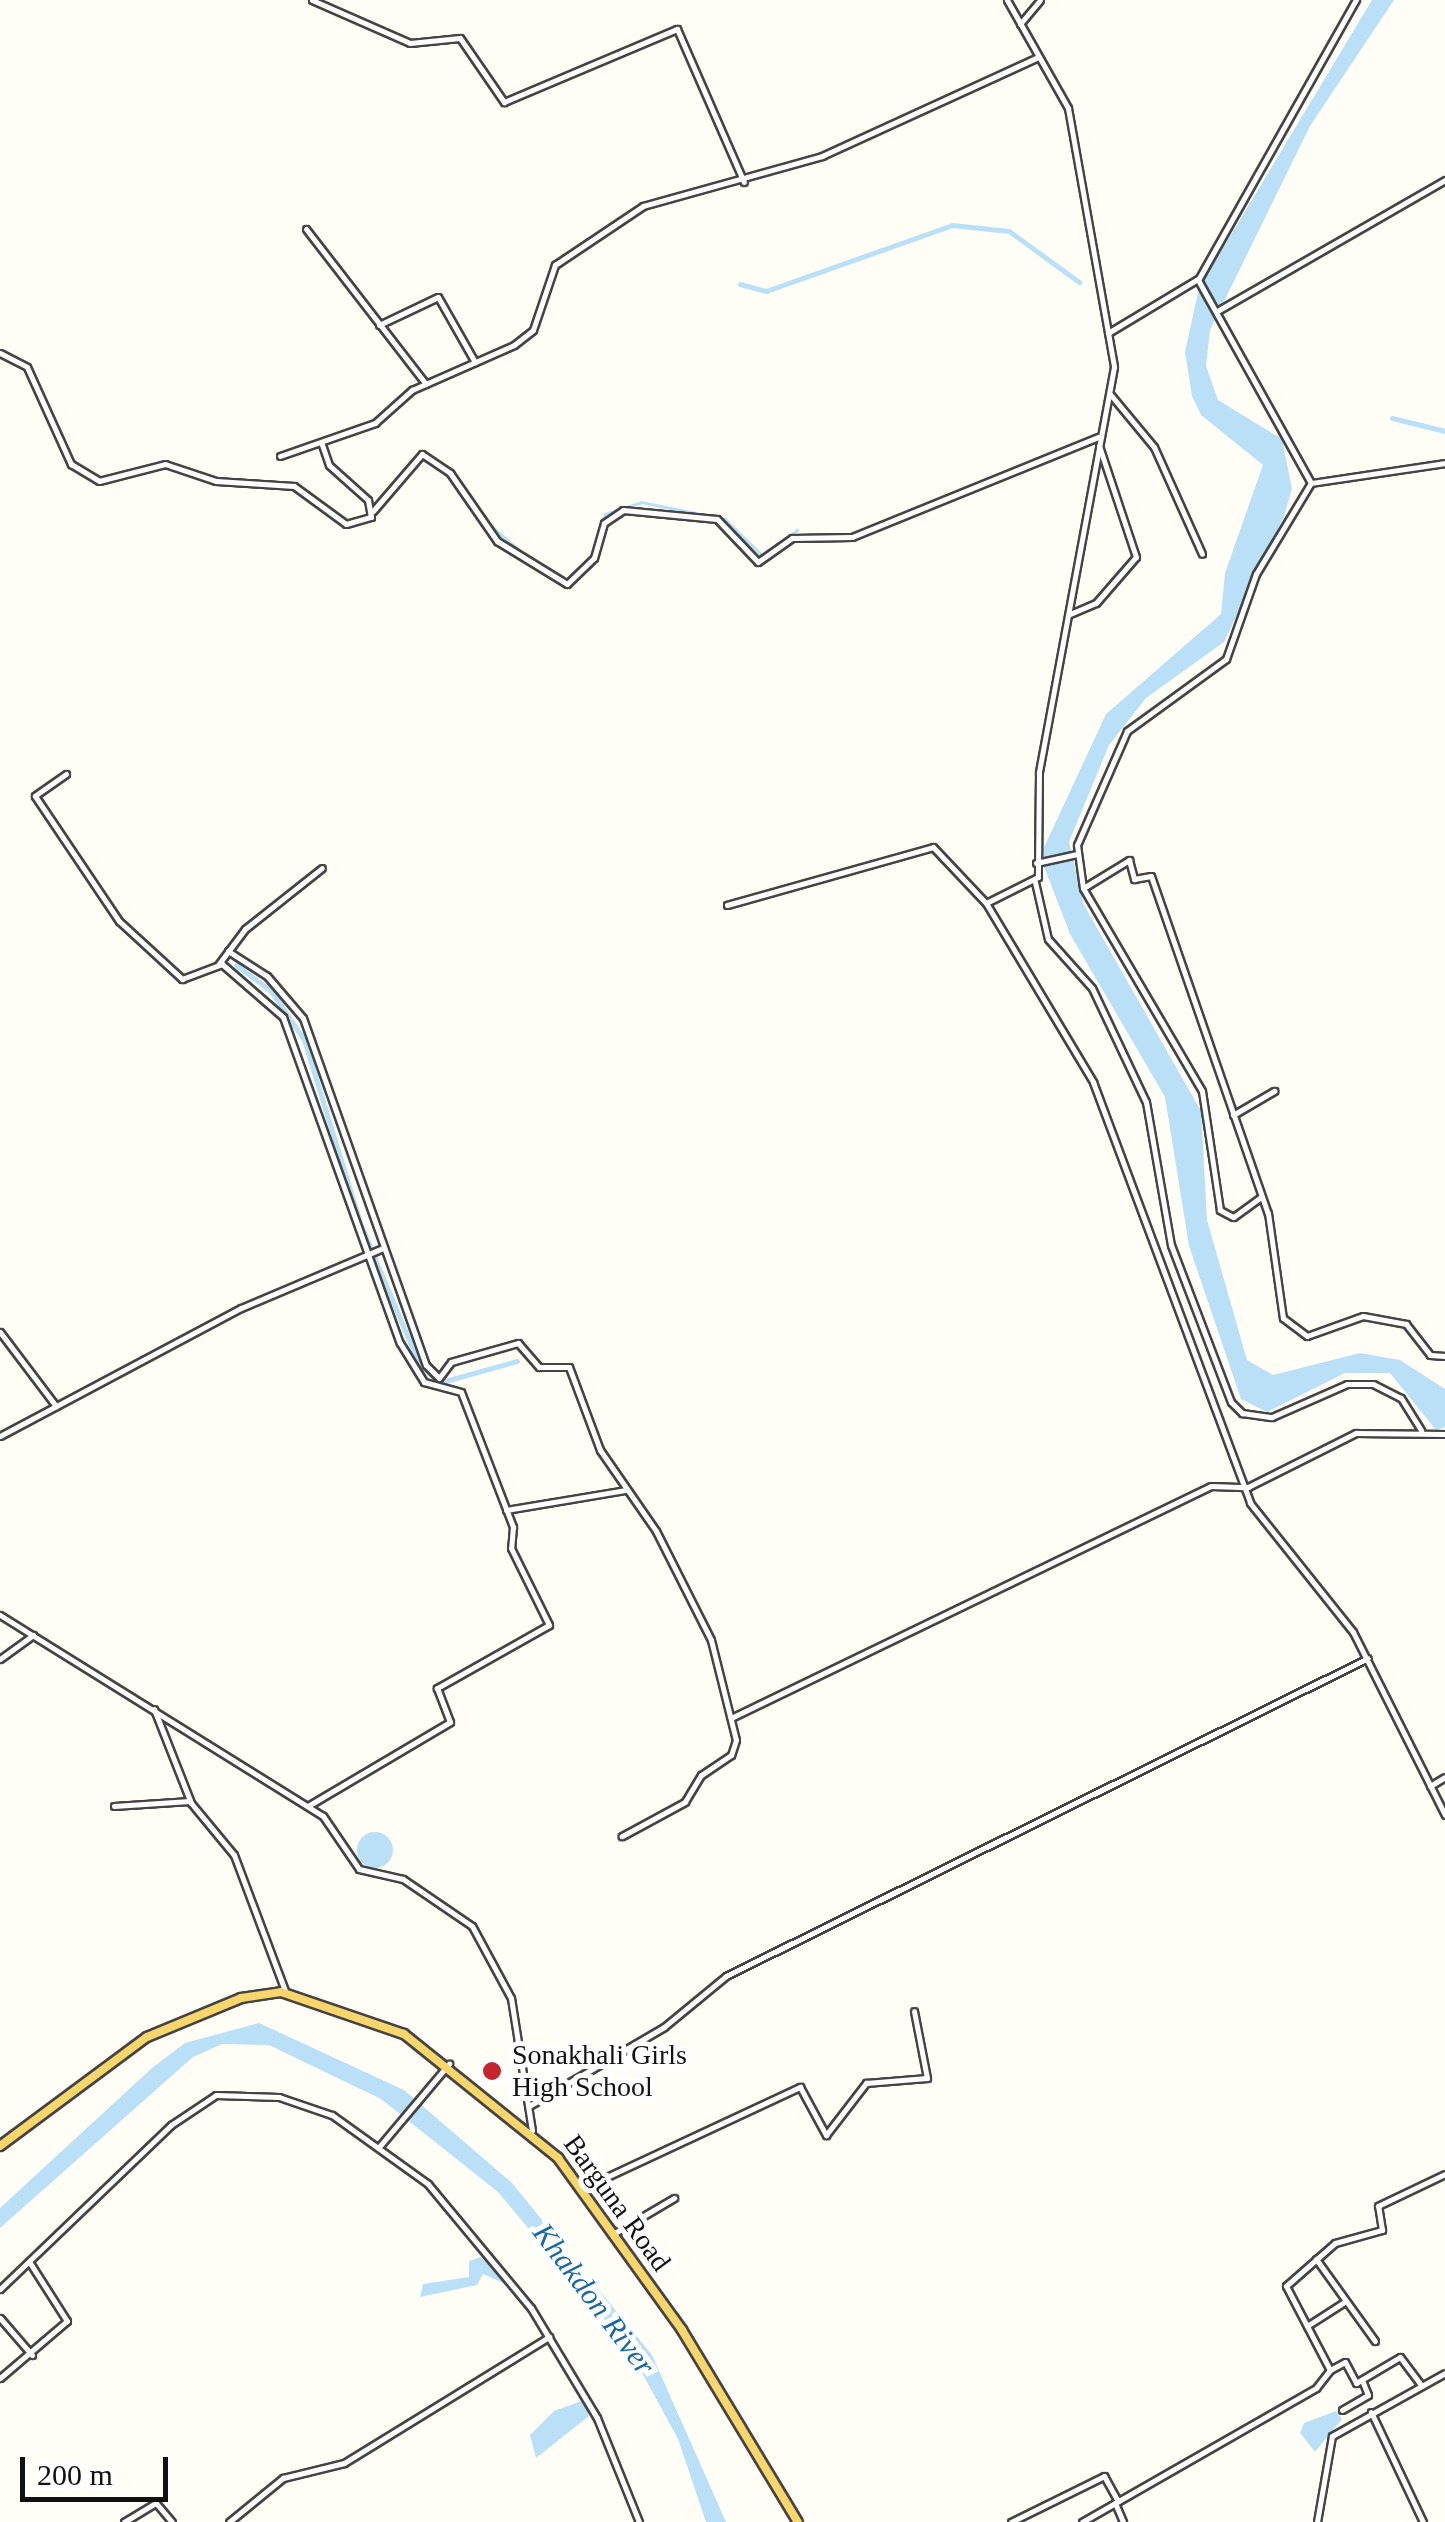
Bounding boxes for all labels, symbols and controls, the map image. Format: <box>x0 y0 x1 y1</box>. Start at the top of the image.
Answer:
place label: Sonakhali Girls High School <box>512 2038 687 2104</box>
marker: Sonakhali Girls High School <box>481 2060 503 2082</box>
street label: Barguna Road <box>556 2128 678 2278</box>
water label: Khakdon River <box>525 2216 663 2382</box>
scale bar <box>25 2437 172 2499</box>
text: 200 m <box>37 2458 113 2491</box>

